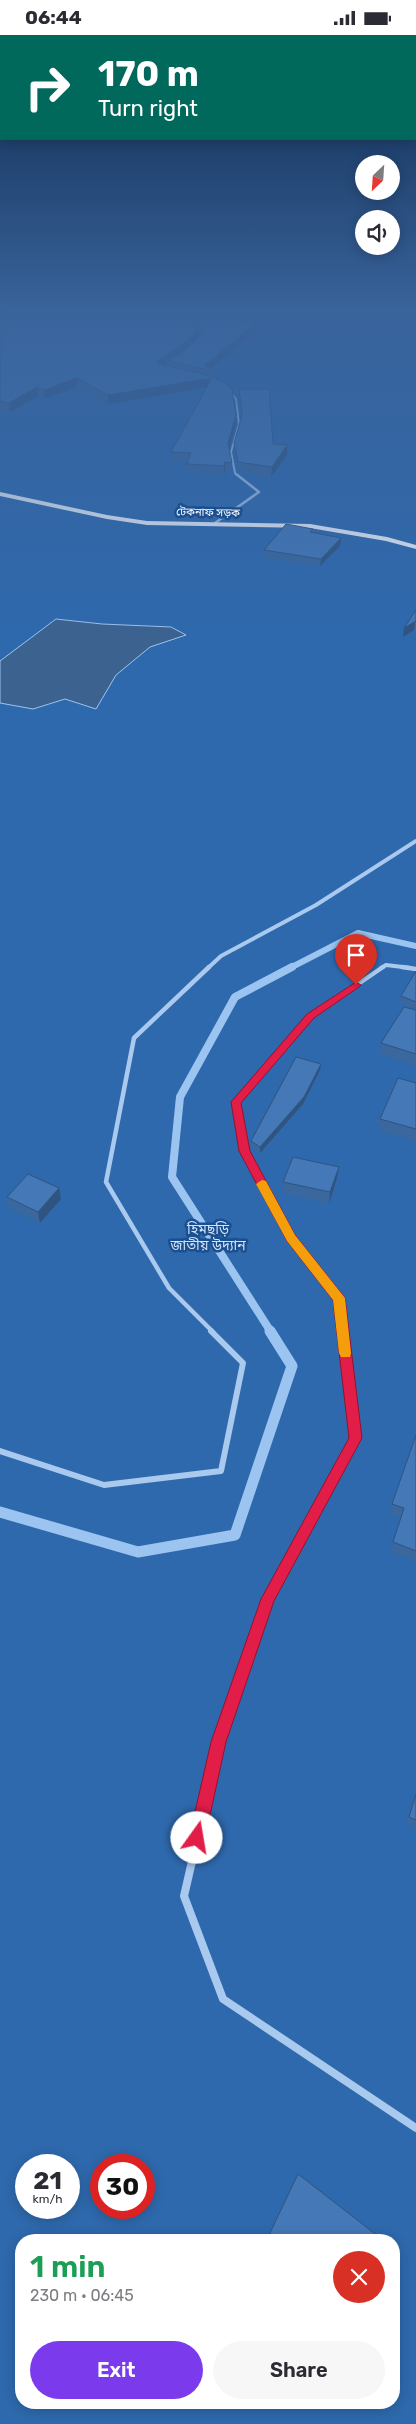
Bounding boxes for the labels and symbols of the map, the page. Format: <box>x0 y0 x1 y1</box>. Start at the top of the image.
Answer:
north arrow <box>355 155 400 200</box>
street label: টেকনাফ সড়ক <box>176 505 240 520</box>
pin <box>335 934 377 985</box>
park label: হিমছড়ি জাতীয় উদ্যান <box>169 1221 246 1254</box>
position arrow <box>170 1811 222 1863</box>
speed limit sign: 30 <box>90 2154 155 2219</box>

